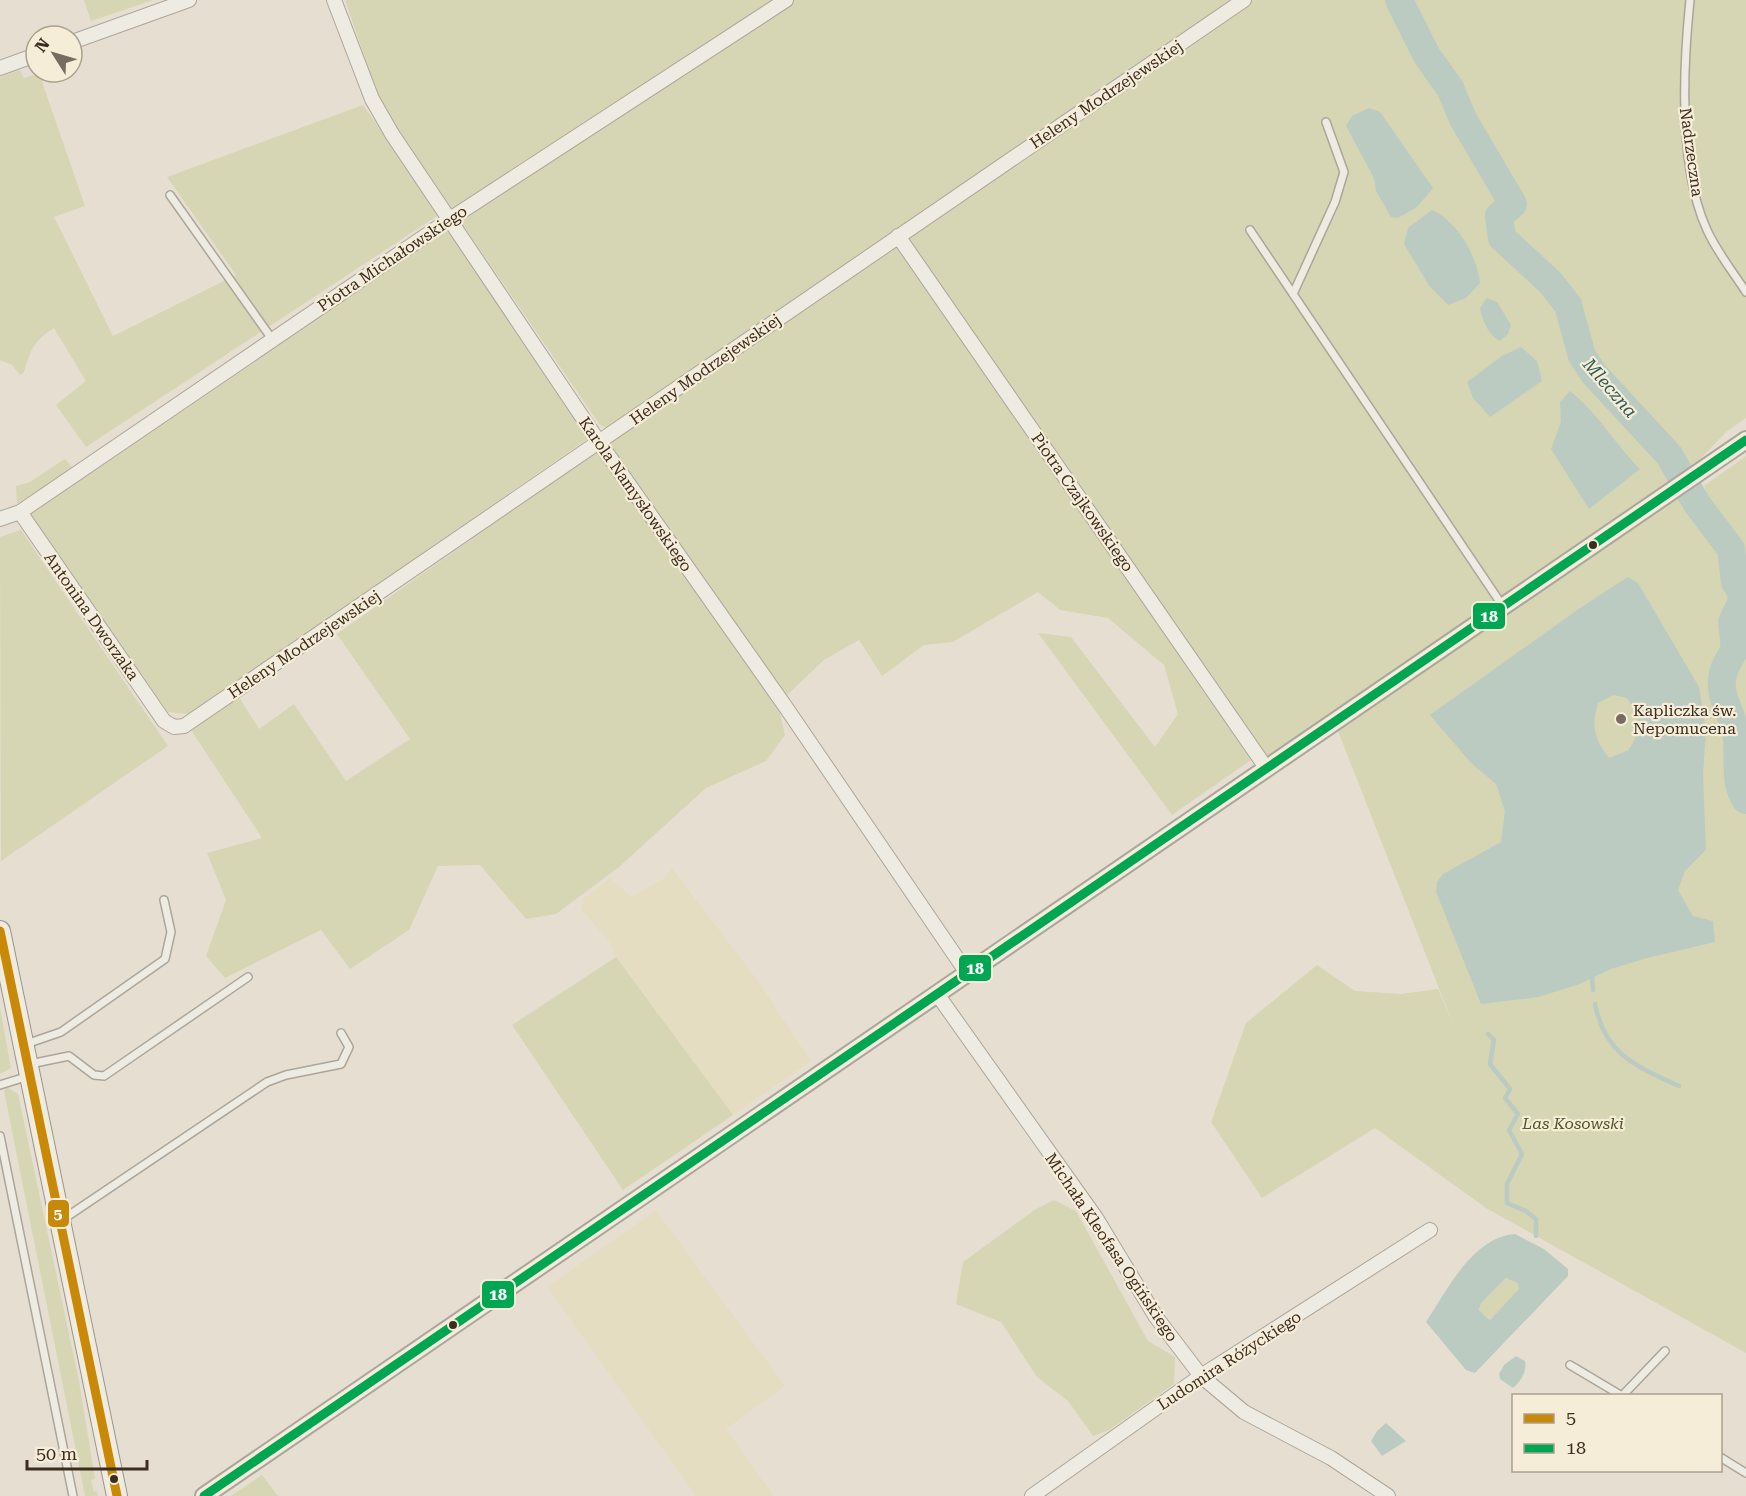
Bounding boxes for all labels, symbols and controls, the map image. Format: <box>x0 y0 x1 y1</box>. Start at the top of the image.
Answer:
north arrow <box>24 24 84 84</box>
text: N <box>31 35 54 56</box>
street label: Heleny Modrzejewskiej <box>1026 36 1186 153</box>
street label: Nadrzeczna <box>1676 106 1707 198</box>
street label: Piotra Michałowskiego <box>314 201 471 316</box>
street label: Heleny Modrzejewskiej <box>626 310 785 429</box>
water label: Mleczna <box>1578 353 1642 422</box>
street label: Karola Namysłowskiego <box>575 413 696 575</box>
street label: Piotra Czajkowskiego <box>1027 429 1138 576</box>
unlabelled marker <box>1587 539 1599 551</box>
street label: Antonina Dworzaka <box>40 549 143 684</box>
street label: Heleny Modrzejewskiej <box>224 586 384 703</box>
line badge: 18 <box>1472 602 1506 630</box>
text: 18 <box>1480 607 1498 626</box>
place label: Kapliczka św. Nepomucena <box>1633 701 1736 738</box>
marker: Kapliczka św. Nepomucena <box>1614 712 1628 726</box>
line badge: 18 <box>958 954 992 982</box>
text: 18 <box>966 959 984 978</box>
park label: Las Kosowski <box>1521 1114 1624 1133</box>
street label: Michała Kleofasa Ogińskiego <box>1041 1149 1182 1345</box>
line badge: 5 <box>47 1199 70 1228</box>
text: 5 <box>54 1204 63 1223</box>
line badge: 18 <box>481 1280 515 1309</box>
text: 18 <box>489 1285 507 1304</box>
street label: Ludomira Różyckiego <box>1154 1307 1305 1414</box>
unlabelled marker <box>447 1319 459 1331</box>
legend <box>1512 1394 1722 1472</box>
text: 5 <box>1566 1407 1576 1428</box>
scale bar <box>27 1433 147 1471</box>
text: 18 <box>1566 1437 1586 1458</box>
text: 50 m <box>36 1443 77 1464</box>
unlabelled marker <box>108 1473 120 1485</box>

